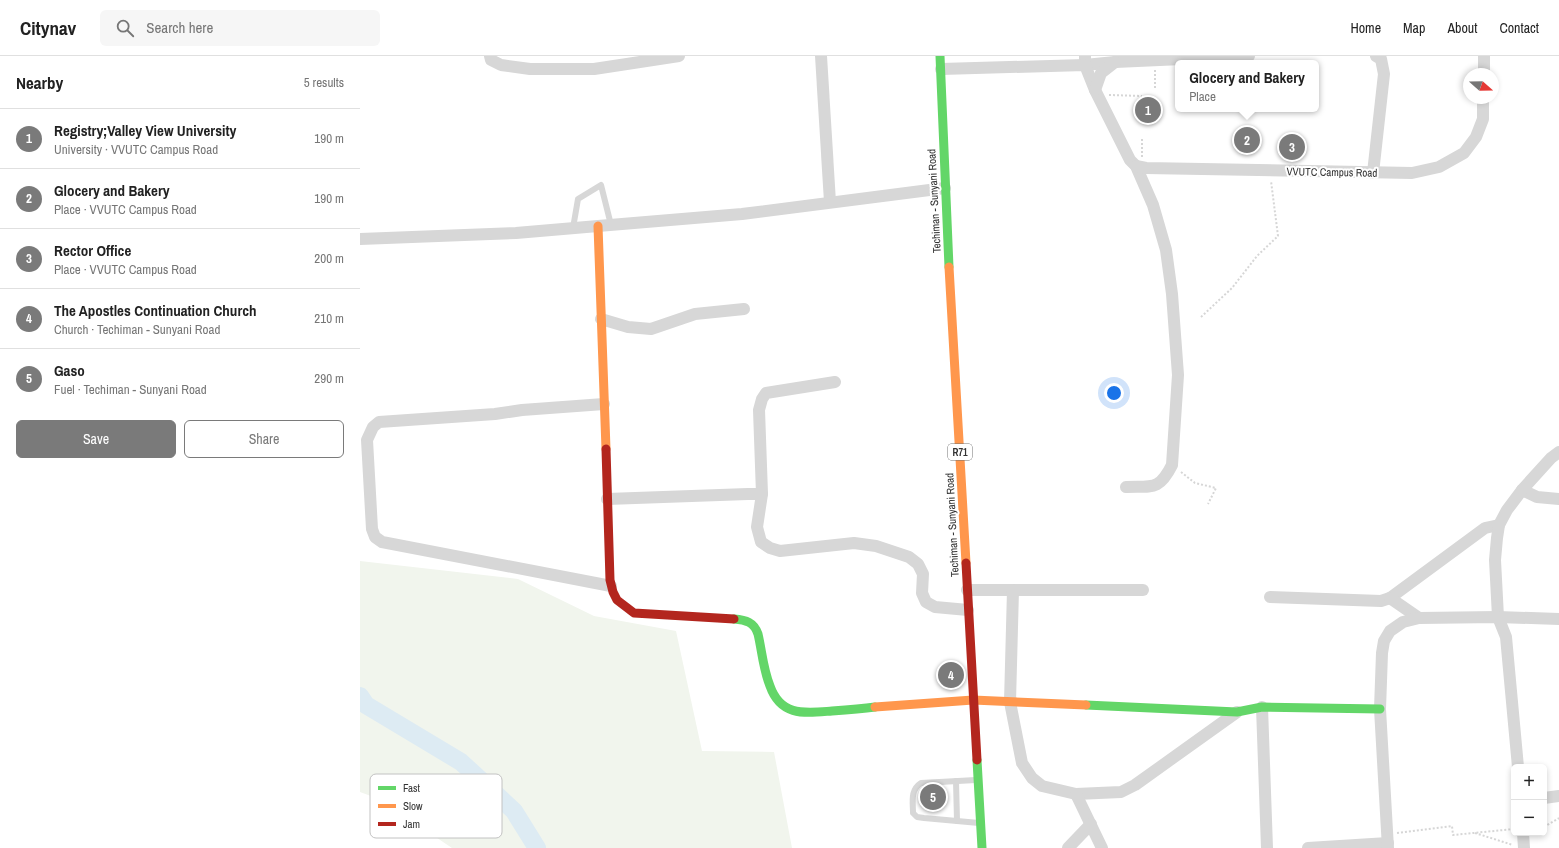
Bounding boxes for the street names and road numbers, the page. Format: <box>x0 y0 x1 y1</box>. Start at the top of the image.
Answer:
street label: Techiman - Sunyani Road <box>924 149 944 253</box>
street label: VVUTC Campus Road <box>1287 164 1377 180</box>
road number: R71 <box>948 444 972 460</box>
street label: Techiman - Sunyani Road <box>942 473 962 577</box>

